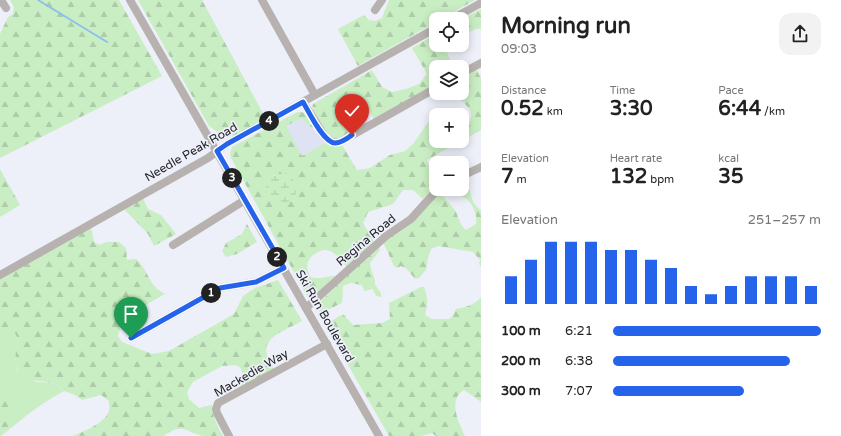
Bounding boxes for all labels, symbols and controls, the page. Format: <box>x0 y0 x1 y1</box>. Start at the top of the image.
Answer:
map controls <box>429 12 469 196</box>
button: locate <box>429 12 469 52</box>
text: Morning run <box>501 13 631 39</box>
button: share <box>779 13 821 55</box>
text: 09:03 <box>501 41 537 57</box>
button: layers <box>429 60 469 100</box>
text: Distance <box>501 84 546 97</box>
text: Time <box>610 84 635 97</box>
text: Pace <box>718 84 744 97</box>
pin <box>335 94 369 135</box>
text: 0.52 <box>501 97 544 121</box>
text: 3:30 <box>610 97 653 121</box>
text: 6:44 <box>718 97 761 121</box>
icon: check <box>341 100 363 122</box>
text: km <box>544 105 563 118</box>
text: /km <box>761 105 785 118</box>
button: + <box>429 108 469 148</box>
pin: 4 <box>259 111 279 131</box>
text: 4 <box>266 114 272 127</box>
street label: Needle Peak Road <box>142 120 240 184</box>
text: Elevation <box>501 152 549 165</box>
text: Heart rate <box>610 152 662 165</box>
text: kcal <box>718 152 739 165</box>
button: − <box>429 156 469 196</box>
text: 7 <box>501 165 514 189</box>
text: 132 <box>610 165 647 189</box>
text: 35 <box>718 165 743 189</box>
pin: 3 <box>222 168 242 188</box>
text: 3 <box>229 171 235 184</box>
text: m <box>514 173 527 186</box>
text: bpm <box>647 173 674 186</box>
street label: Regina Road <box>333 211 399 269</box>
text: Elevation <box>501 212 558 228</box>
text: 251–257 m <box>748 212 821 228</box>
pin: 2 <box>267 247 287 267</box>
text: 2 <box>274 250 280 263</box>
street label: Ski Run Boulevard <box>293 268 357 364</box>
pin: 1 <box>201 283 221 303</box>
text: 1 <box>208 286 214 299</box>
pin <box>114 297 148 338</box>
icon: arrive <box>120 303 142 325</box>
text: 100 m <box>501 323 541 339</box>
text: 6:21 <box>565 323 593 339</box>
street label: Mackedie Way <box>211 346 291 400</box>
text: 200 m <box>501 353 541 369</box>
text: 6:38 <box>565 353 593 369</box>
text: 300 m <box>501 383 541 399</box>
text: 7:07 <box>565 383 593 399</box>

